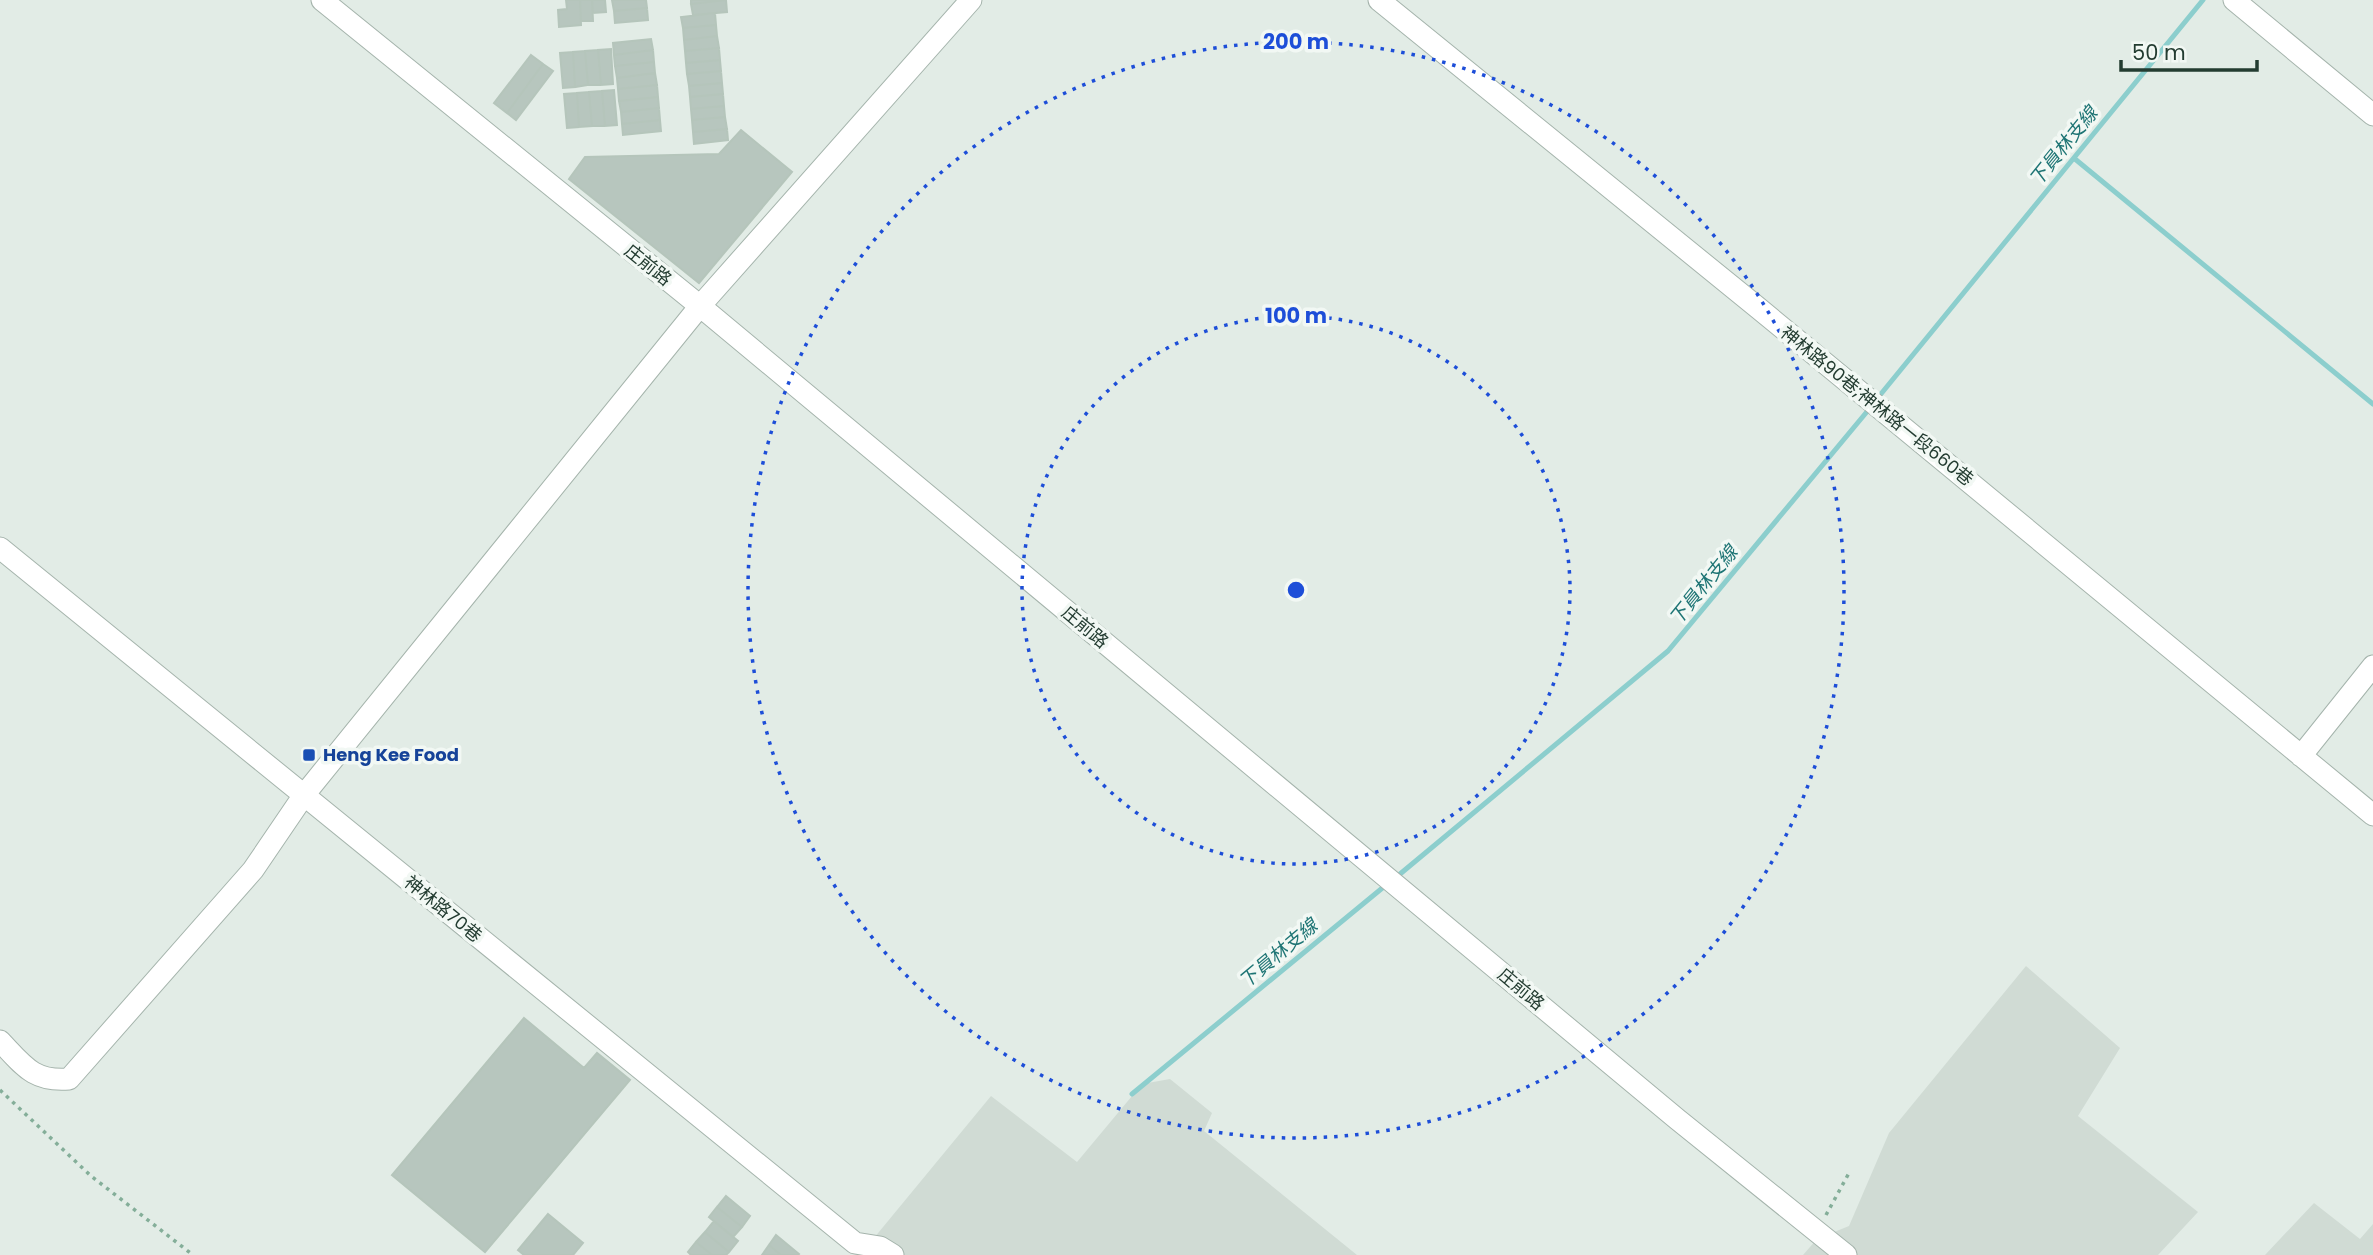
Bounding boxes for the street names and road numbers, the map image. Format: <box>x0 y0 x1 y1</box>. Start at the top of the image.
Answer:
street label: 庄前路 <box>619 238 677 291</box>
street label: 神林路90巷;神林路一段660巷 <box>1776 320 1979 491</box>
street label: 庄前路 <box>1057 600 1114 654</box>
street label: 神林路70巷 <box>399 870 487 948</box>
street label: 庄前路 <box>1493 962 1550 1016</box>

